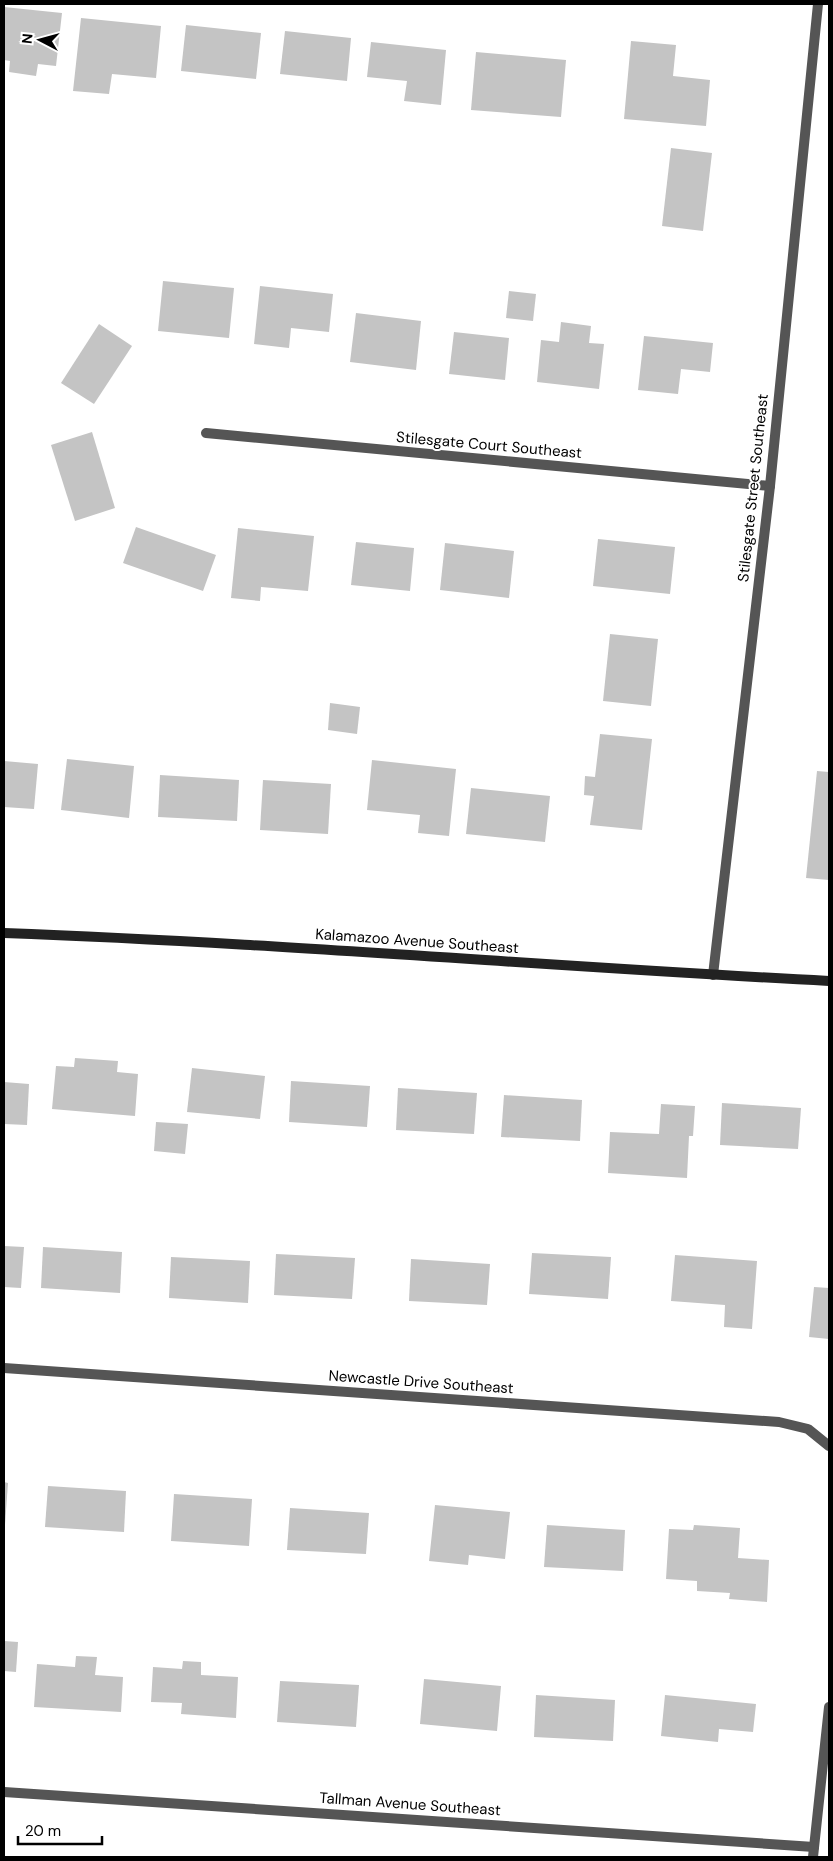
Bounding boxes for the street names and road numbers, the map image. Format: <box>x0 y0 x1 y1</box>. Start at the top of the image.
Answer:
street label: Stilesgate Street Southeast <box>733 393 773 583</box>
street label: Stilesgate Court Southeast <box>395 427 583 463</box>
street label: Kalamazoo Avenue Southeast <box>315 924 519 958</box>
street label: Newcastle Drive Southeast <box>328 1366 514 1398</box>
street label: Tallman Avenue Southeast <box>319 1788 501 1820</box>

